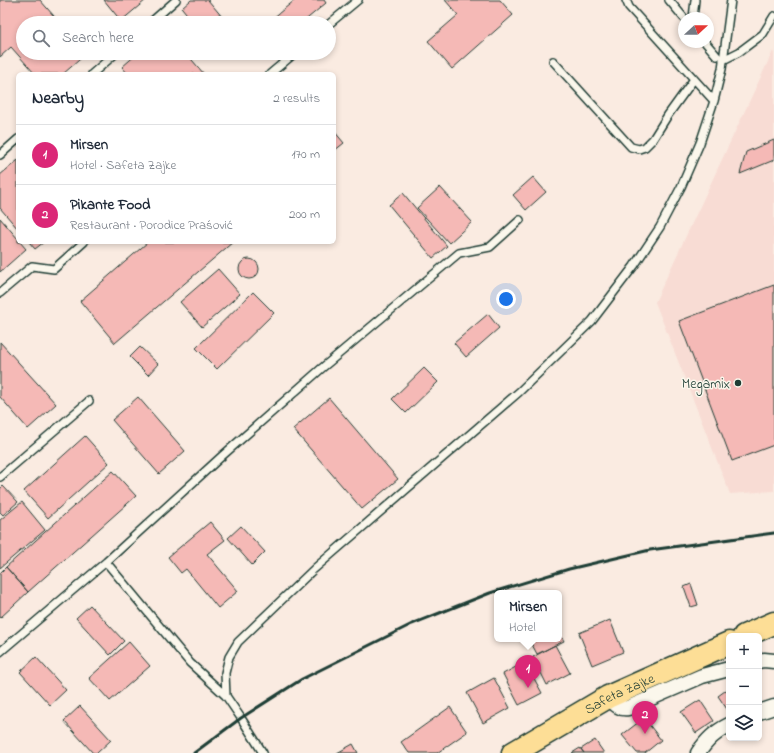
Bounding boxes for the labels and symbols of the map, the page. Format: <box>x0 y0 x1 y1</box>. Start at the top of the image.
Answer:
north arrow <box>678 12 714 48</box>
your location <box>496 289 516 309</box>
place label: Megamix <box>682 374 730 396</box>
marker: Megamix <box>733 378 743 388</box>
pin: 1 <box>515 655 541 688</box>
street label: Safeta Zajke <box>581 668 659 721</box>
pin: 2 <box>632 701 658 734</box>

